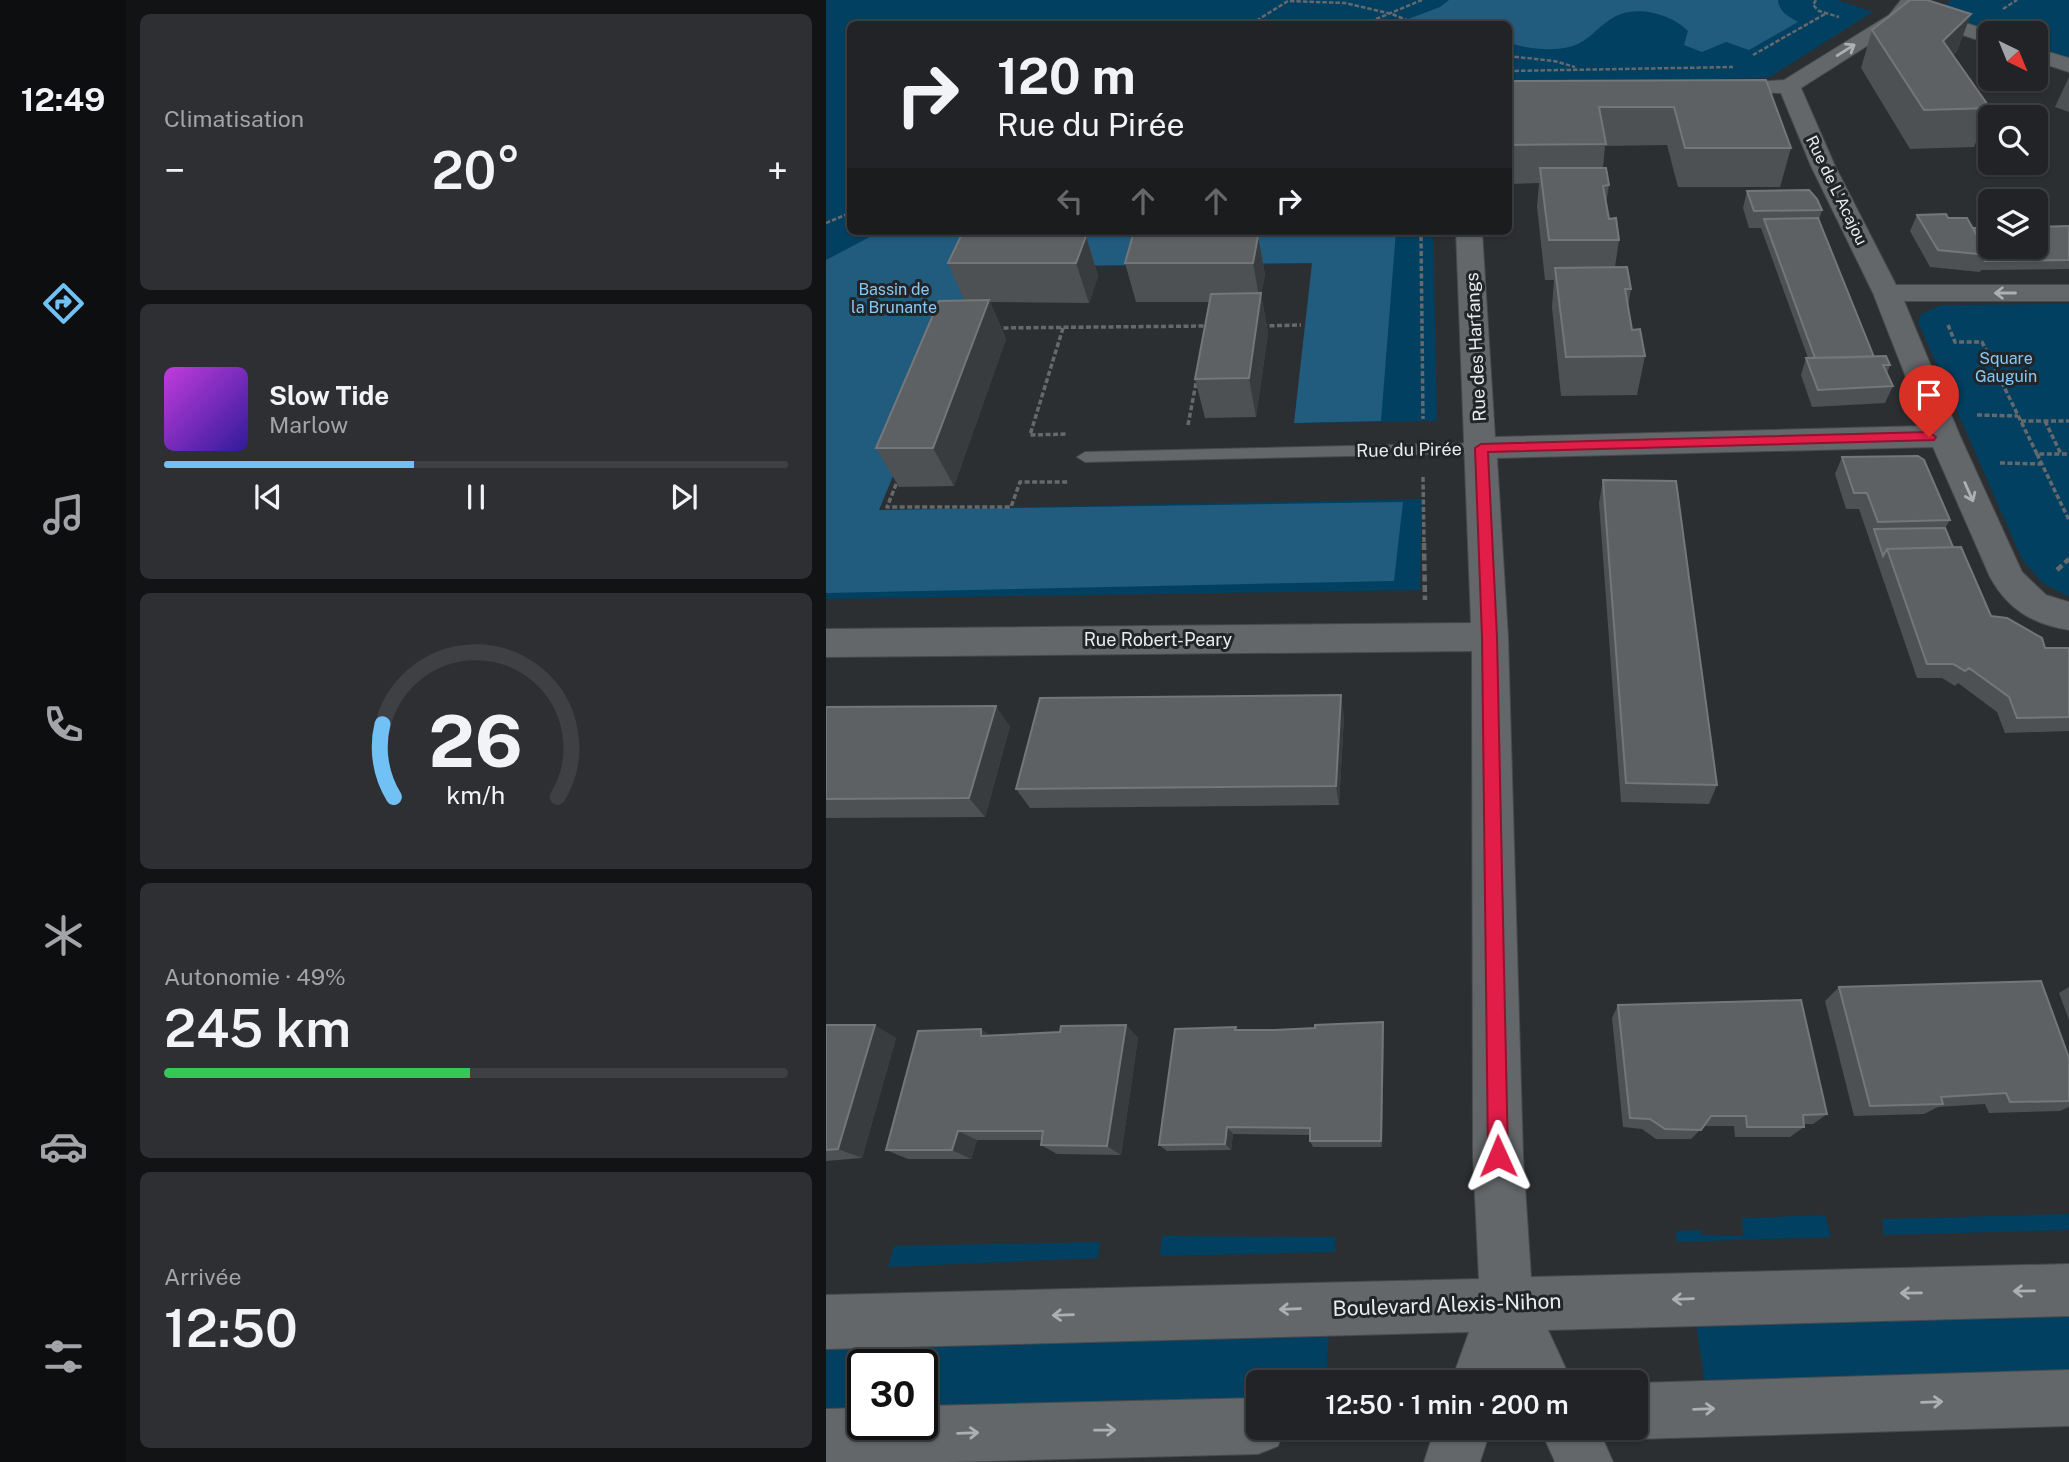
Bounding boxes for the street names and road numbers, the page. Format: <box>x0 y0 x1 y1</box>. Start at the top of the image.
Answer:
street label: Rue de L'Acajou <box>1802 132 1871 248</box>
street label: Rue des Harfangs <box>1461 272 1490 422</box>
street label: Rue du Pirée <box>1356 438 1462 461</box>
street label: Rue Robert-Peary <box>1084 629 1233 650</box>
street label: Boulevard Alexis-Nihon <box>1332 1288 1562 1321</box>

